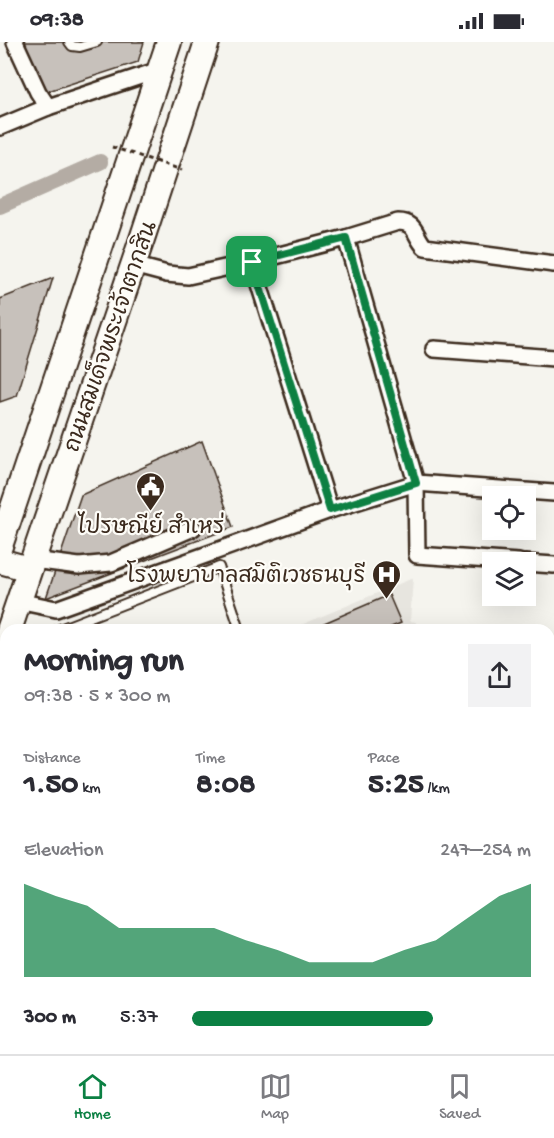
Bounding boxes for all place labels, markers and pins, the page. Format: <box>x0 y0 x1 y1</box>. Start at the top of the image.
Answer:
pin <box>226 236 277 287</box>
public building icon: ไปรษณีย์ สำเหร่ <box>135 470 167 512</box>
place label: ไปรษณีย์ สำเหร่ <box>77 511 224 542</box>
hospital icon: โรงพยาบาลสมิติเวชธนบุรี <box>370 558 402 600</box>
place label: โรงพยาบาลสมิติเวชธนบุรี <box>127 560 365 591</box>

